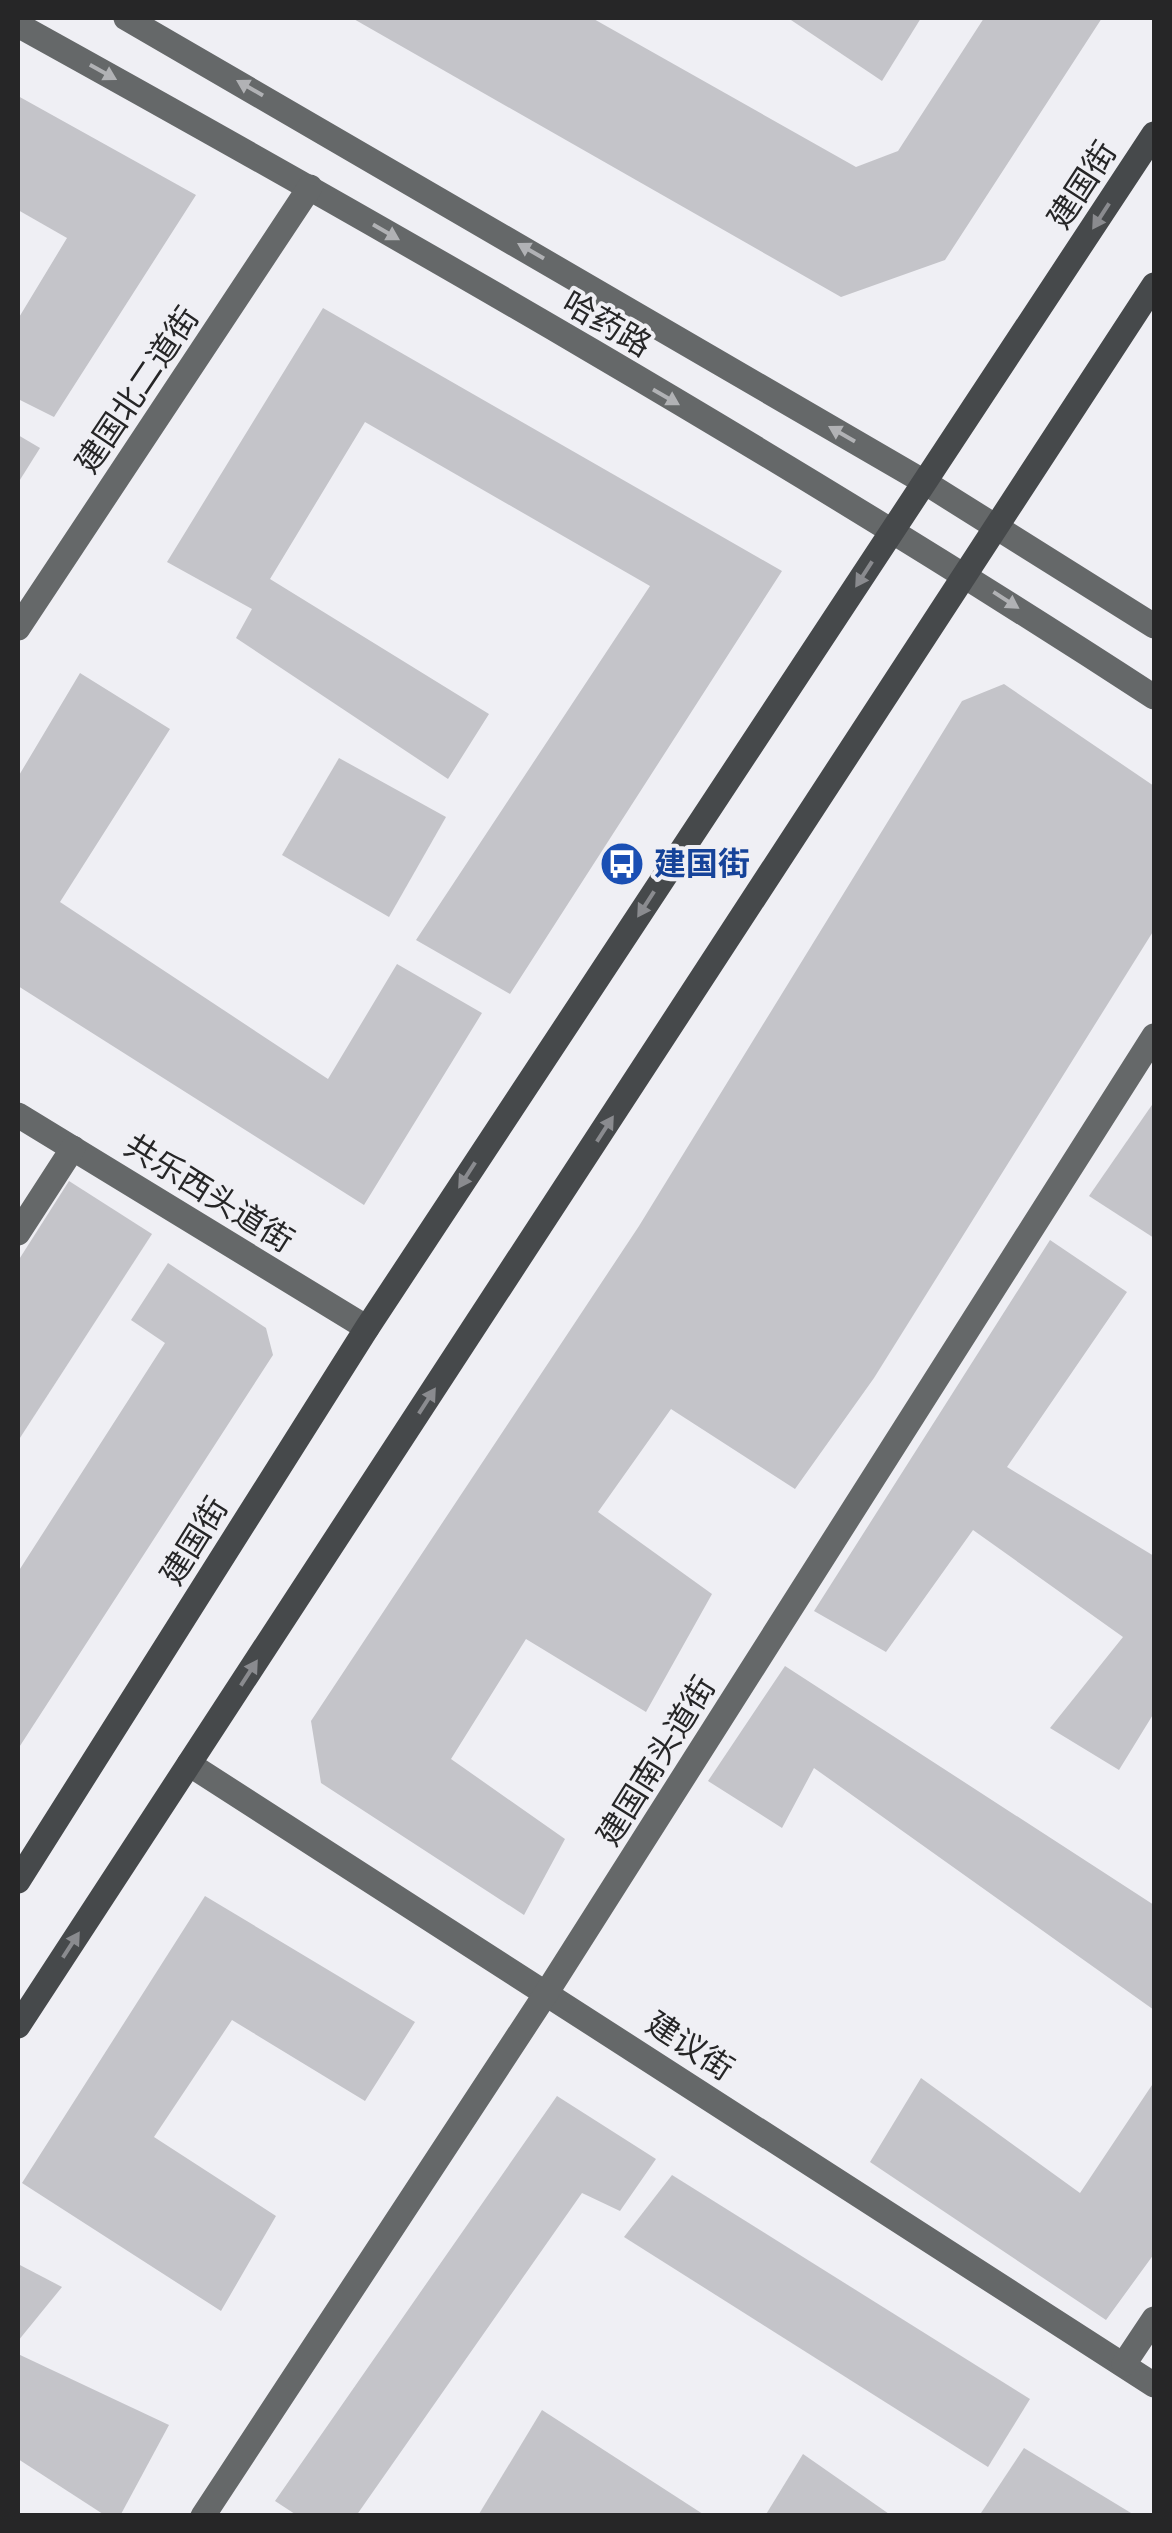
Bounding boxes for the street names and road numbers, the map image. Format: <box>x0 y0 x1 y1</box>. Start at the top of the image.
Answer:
street label: 建国街 <box>1041 135 1126 237</box>
street label: 哈药路 <box>555 284 658 366</box>
street label: 建国北二道街 <box>68 300 208 481</box>
street label: 共乐西头道街 <box>116 1127 300 1262</box>
street label: 建国街 <box>153 1491 237 1593</box>
street label: 建国南头道街 <box>590 1670 725 1854</box>
street label: 建议街 <box>638 2005 740 2090</box>

